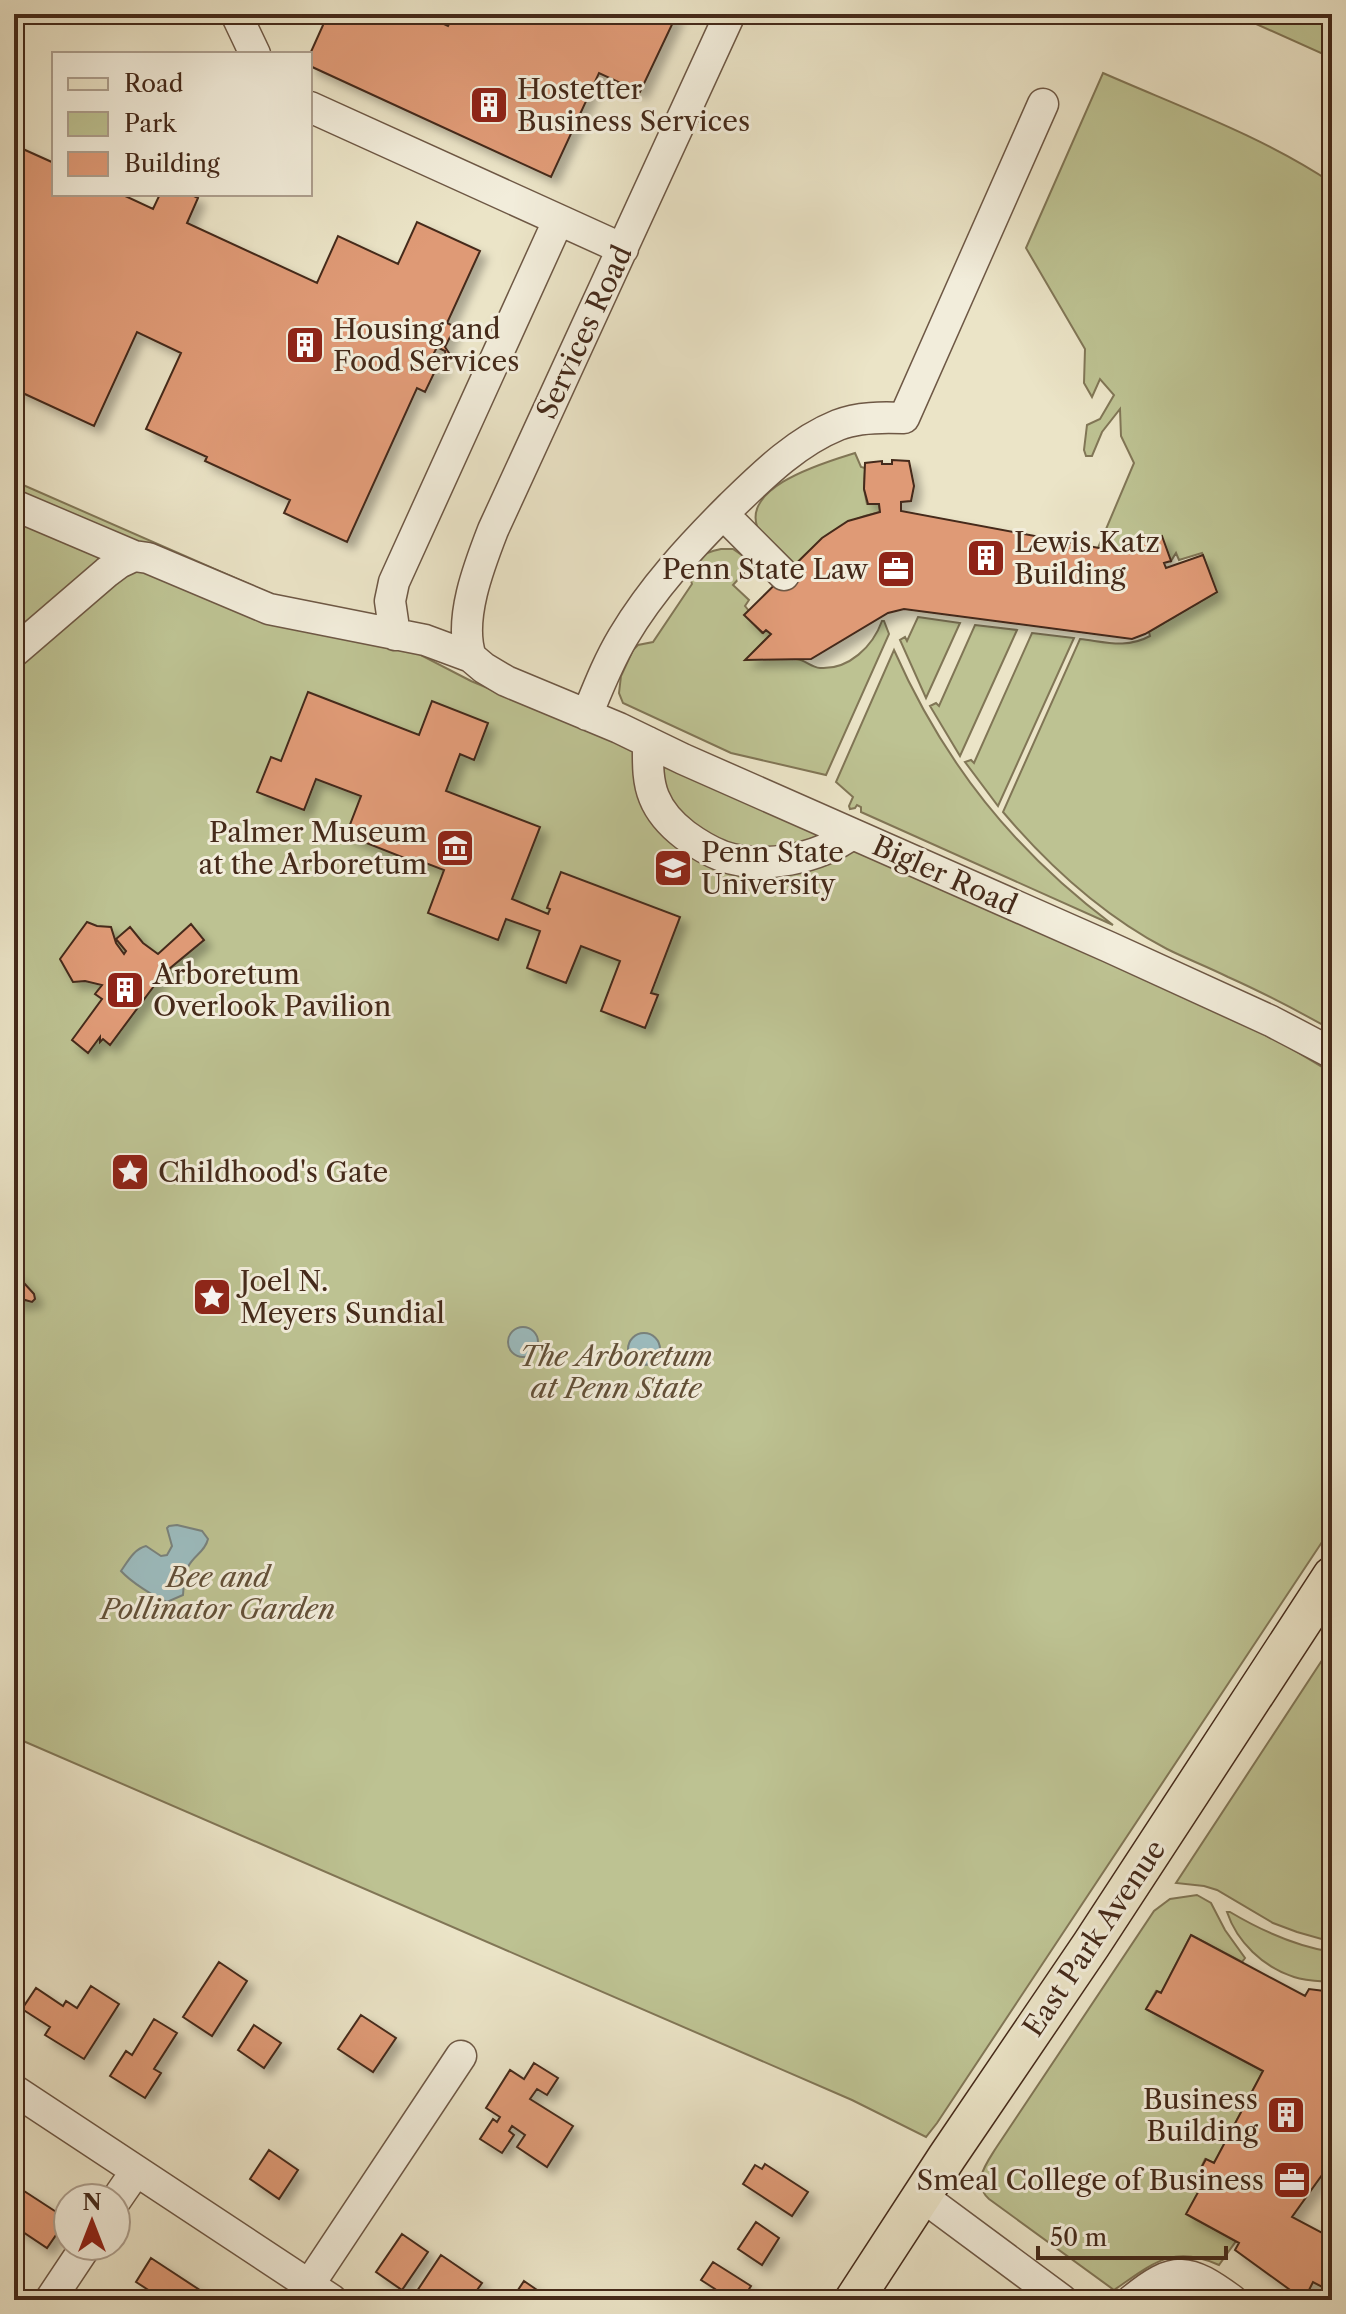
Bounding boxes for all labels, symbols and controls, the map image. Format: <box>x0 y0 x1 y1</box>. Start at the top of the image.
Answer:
legend <box>52 52 312 196</box>
text: Road <box>124 69 184 98</box>
place label: Hostetter Business Services <box>517 72 750 138</box>
building icon: Hostetter Business Services <box>468 84 510 126</box>
text: Park <box>124 109 177 138</box>
text: Building <box>124 149 220 178</box>
street label: Services Road <box>529 240 639 424</box>
place label: Housing and Food Services <box>333 312 519 378</box>
building icon: Housing and Food Services <box>284 324 326 366</box>
place label: Lewis Katz Building <box>1014 525 1160 591</box>
building icon: Lewis Katz Building <box>965 537 1007 579</box>
office icon: Penn State Law <box>875 548 917 590</box>
place label: Penn State Law <box>662 552 869 586</box>
place label: Palmer Museum at the Arboretum <box>199 815 427 881</box>
museum icon: Palmer Museum at the Arboretum <box>434 827 476 869</box>
street label: Bigler Road <box>867 828 1023 922</box>
place label: Penn State University <box>701 835 844 901</box>
school or university icon: Penn State University <box>652 847 694 889</box>
place label: Arboretum Overlook Pavilion <box>152 957 391 1023</box>
building icon: Arboretum Overlook Pavilion <box>104 969 146 1011</box>
place icon: Childhood's Gate <box>109 1151 151 1193</box>
place label: Childhood's Gate <box>158 1155 388 1189</box>
place label: Joel N. Meyers Sundial <box>236 1264 445 1330</box>
place icon: Joel N. Meyers Sundial <box>191 1276 233 1318</box>
park label: The Arboretum at Penn State <box>519 1339 713 1405</box>
park label: Bee and Pollinator Garden <box>99 1560 335 1626</box>
street label: East Park Avenue <box>1016 1833 1172 2043</box>
place label: Business Building <box>1143 2082 1258 2148</box>
building icon: Business Building <box>1265 2094 1307 2136</box>
office icon: Smeal College of Business <box>1271 2159 1313 2201</box>
place label: Smeal College of Business <box>916 2163 1264 2197</box>
north arrow <box>52 2182 132 2262</box>
text: N <box>82 2189 102 2216</box>
scale bar <box>1038 2210 1226 2260</box>
text: 50 m <box>1050 2223 1107 2252</box>

